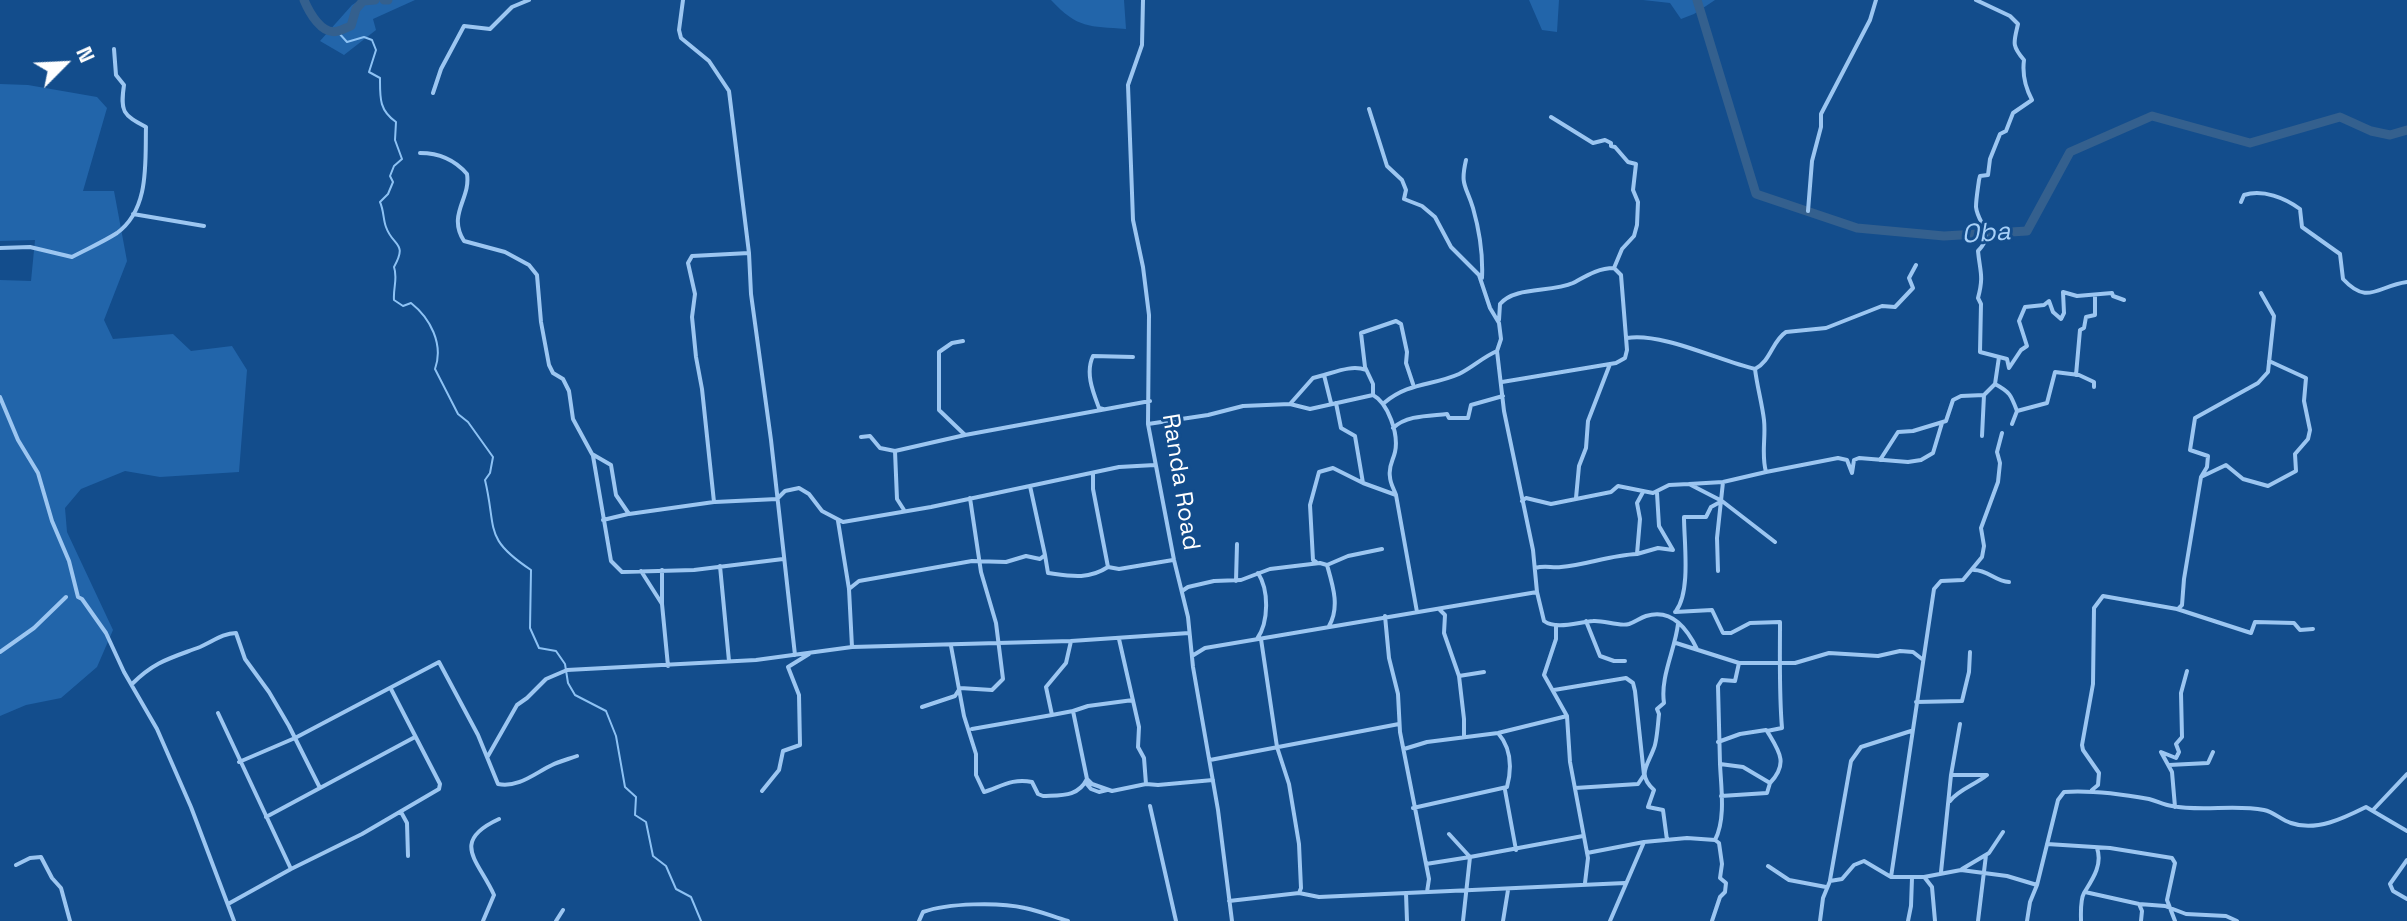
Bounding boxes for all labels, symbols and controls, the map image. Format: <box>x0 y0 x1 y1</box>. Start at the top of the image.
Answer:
north arrow <box>24 24 104 104</box>
text: N <box>70 42 102 67</box>
water label: Oba <box>1960 217 2012 251</box>
street label: Randa Road <box>1155 412 1205 552</box>

